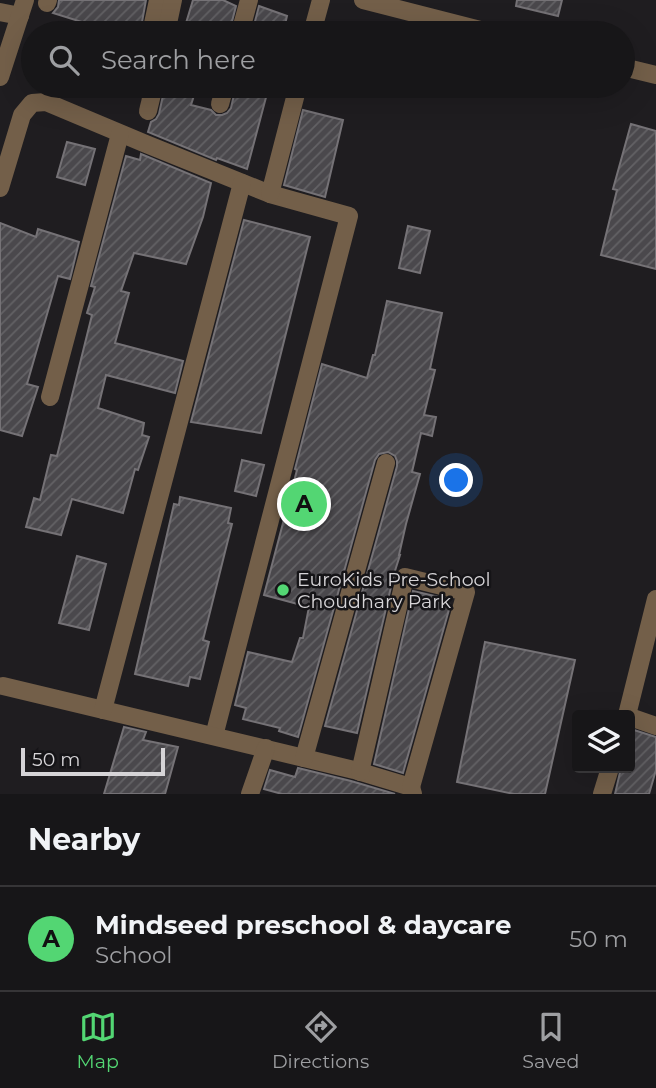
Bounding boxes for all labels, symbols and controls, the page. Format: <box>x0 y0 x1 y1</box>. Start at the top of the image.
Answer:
search box <box>21 21 635 98</box>
icon: search <box>45 41 83 79</box>
text: Search here <box>101 44 256 76</box>
your location <box>439 463 473 497</box>
pin: A <box>281 478 327 530</box>
place label: EuroKids Pre-School Choudhary Park <box>297 568 491 613</box>
marker: EuroKids Pre-School Choudhary Park <box>275 582 291 598</box>
map controls <box>572 710 635 773</box>
button: layers <box>572 710 635 773</box>
scale bar <box>21 745 164 777</box>
text: 50 m <box>32 748 80 771</box>
text: Nearby <box>28 821 140 858</box>
text: Mindseed preschool & daycare <box>95 909 511 941</box>
text: A <box>42 925 60 953</box>
text: 50 m <box>569 925 628 953</box>
text: School <box>95 941 173 969</box>
tab: Map <box>77 1008 119 1073</box>
tab: Directions <box>272 1008 369 1073</box>
tab: Saved <box>522 1008 579 1073</box>

